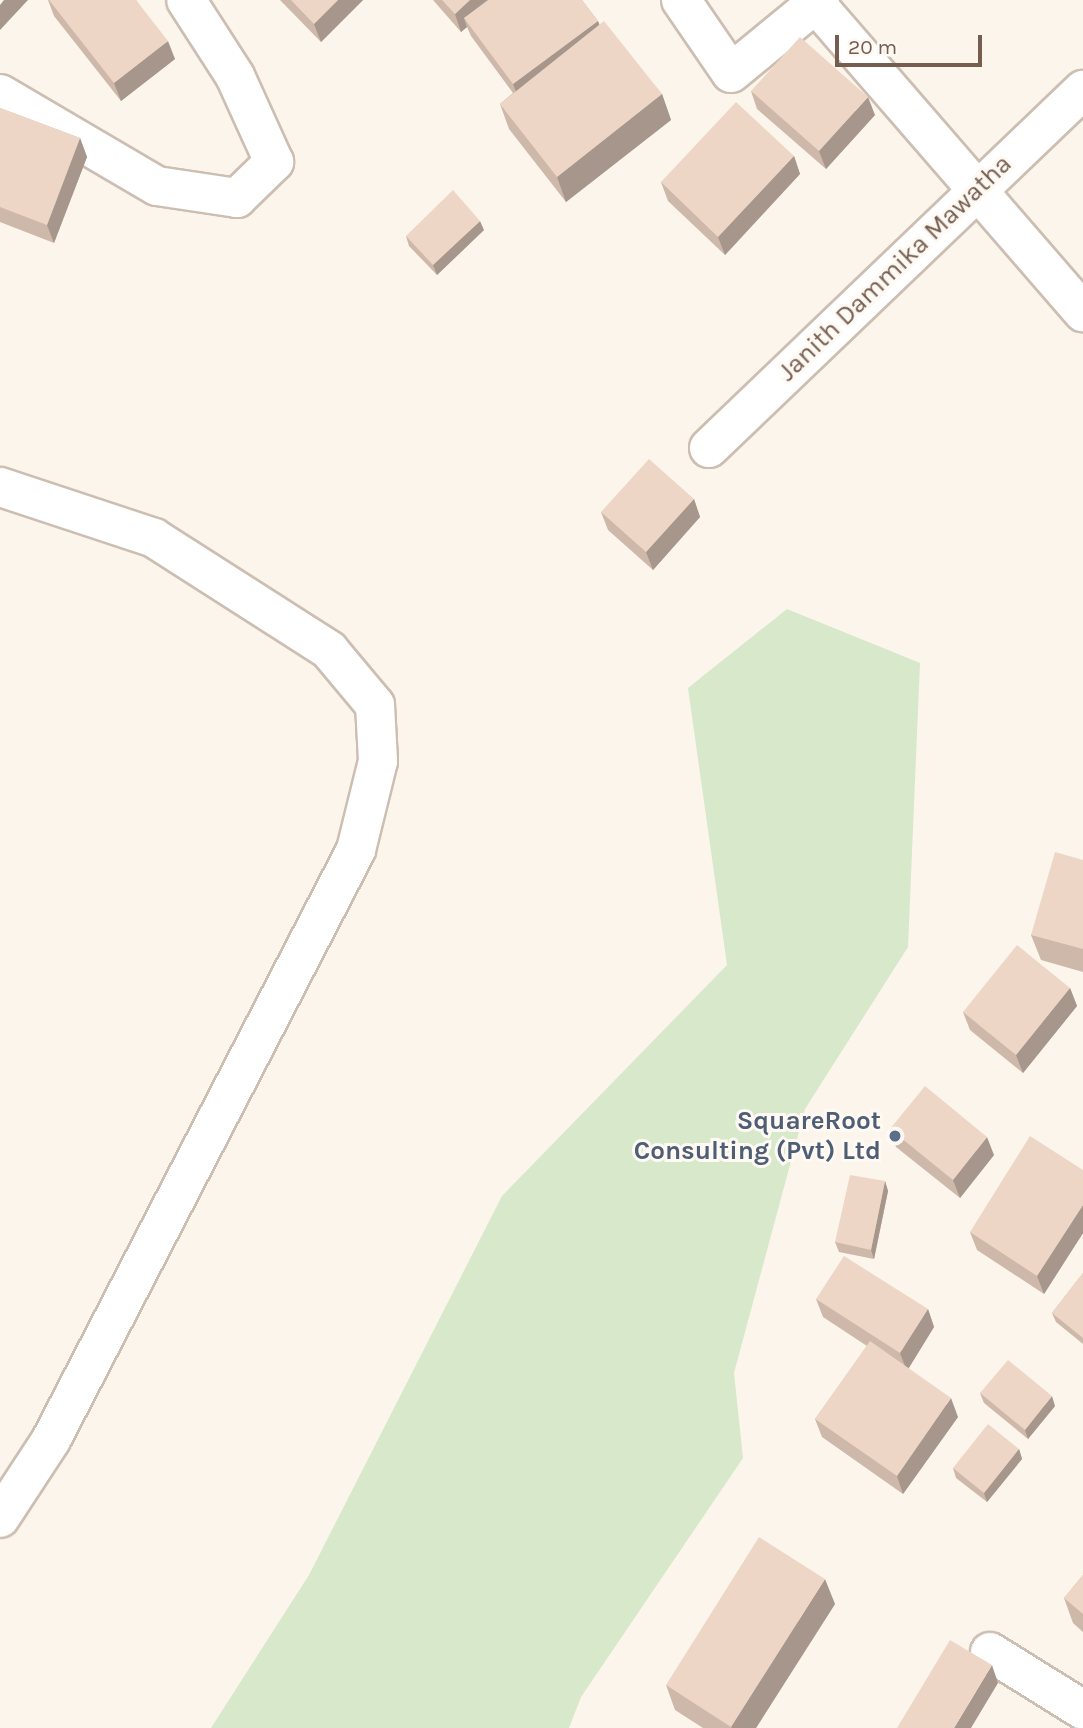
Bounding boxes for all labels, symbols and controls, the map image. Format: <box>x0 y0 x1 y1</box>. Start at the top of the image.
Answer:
scale bar <box>838 21 985 65</box>
text: 20 m <box>848 35 897 59</box>
street label: Janith Dammika Mawatha <box>772 148 1018 388</box>
place label: SquareRoot Consulting (Pvt) Ltd <box>634 1105 881 1166</box>
marker: SquareRoot Consulting (Pvt) Ltd <box>887 1128 903 1144</box>

